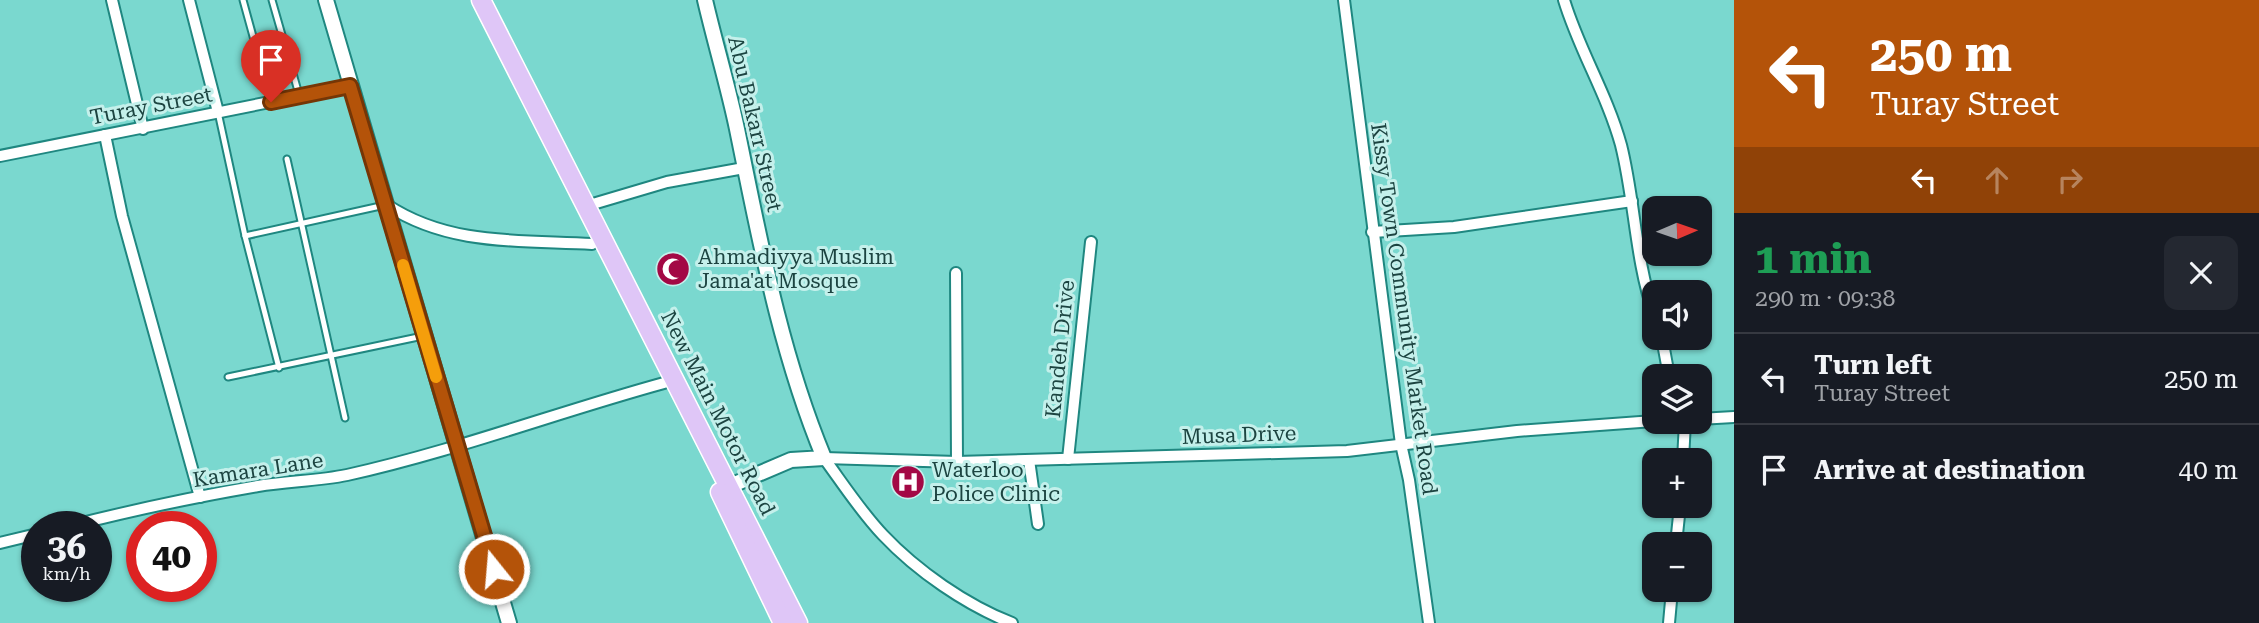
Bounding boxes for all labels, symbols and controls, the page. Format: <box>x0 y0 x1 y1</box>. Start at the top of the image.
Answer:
text: 250 m <box>1870 26 2012 83</box>
icon: left <box>1755 28 1846 119</box>
pin <box>241 30 301 102</box>
street label: Abu Bakarr Street <box>723 34 787 214</box>
icon: arrive <box>252 41 290 79</box>
street label: Turay Street <box>88 82 214 130</box>
text: Turay Street <box>1870 85 2059 123</box>
street label: Kissy Town Community Market Road <box>1366 122 1442 497</box>
icon: left <box>1905 161 1943 199</box>
icon: ahead <box>1978 161 2016 199</box>
icon: right <box>2051 161 2089 199</box>
north arrow <box>1642 196 1712 266</box>
map controls <box>1642 196 1712 602</box>
text: 1 min <box>1755 234 1872 283</box>
button: close <box>2164 236 2238 310</box>
place label: Ahmadiyya Muslim Jama'at Mosque <box>698 245 894 293</box>
mosque icon: Ahmadiyya Muslim Jama'at Mosque <box>654 250 692 288</box>
street label: Kandeh Drive <box>1041 279 1079 419</box>
button: sound <box>1642 280 1712 350</box>
text: 290 m · 09:38 <box>1755 285 1895 312</box>
street label: New Main Motor Road <box>656 307 780 520</box>
text: Turn left <box>1814 350 1932 380</box>
icon: left <box>1755 360 1793 398</box>
button: layers <box>1642 364 1712 434</box>
text: 250 m <box>2164 364 2238 394</box>
text: Turay Street <box>1814 380 1950 407</box>
street label: Musa Drive <box>1181 421 1297 449</box>
street label: Kamara Lane <box>191 448 325 492</box>
button: + <box>1642 448 1712 518</box>
icon: arrive <box>1755 451 1793 489</box>
text: Arrive at destination <box>1814 455 2085 485</box>
text: 40 m <box>2179 455 2238 485</box>
place label: Waterloo Police Clinic <box>932 458 1060 506</box>
hospital icon: Waterloo Police Clinic <box>889 463 927 501</box>
speed limit sign: 40 <box>126 511 217 602</box>
text: 36 <box>47 527 86 568</box>
position arrow <box>457 532 531 606</box>
button: − <box>1642 532 1712 602</box>
text: km/h <box>42 563 91 584</box>

